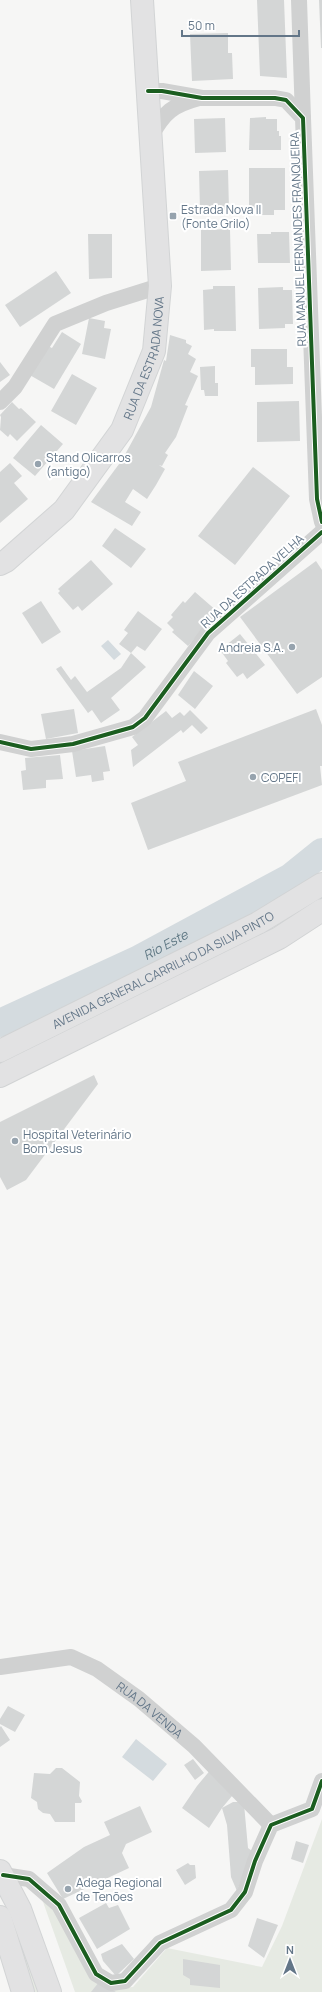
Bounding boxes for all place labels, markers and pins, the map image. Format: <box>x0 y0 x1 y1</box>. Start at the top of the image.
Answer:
place label: Estrada Nova II (Fonte Grilo) <box>181 201 261 232</box>
marker: Estrada Nova II (Fonte Grilo) <box>168 211 178 221</box>
place label: Stand Olicarros (antigo) <box>46 449 131 480</box>
marker: Stand Olicarros (antigo) <box>33 459 43 469</box>
place label: Andreia S.A. <box>218 639 284 656</box>
marker: Andreia S.A. <box>287 642 297 652</box>
place label: COPEFI <box>261 769 301 786</box>
marker: COPEFI <box>248 772 258 782</box>
place label: Hospital Veterinário Bom Jesus <box>23 1126 131 1157</box>
marker: Hospital Veterinário Bom Jesus <box>10 1136 20 1146</box>
place label: Adega Regional de Tenões <box>76 1874 162 1905</box>
marker: Adega Regional de Tenões <box>63 1884 73 1894</box>

